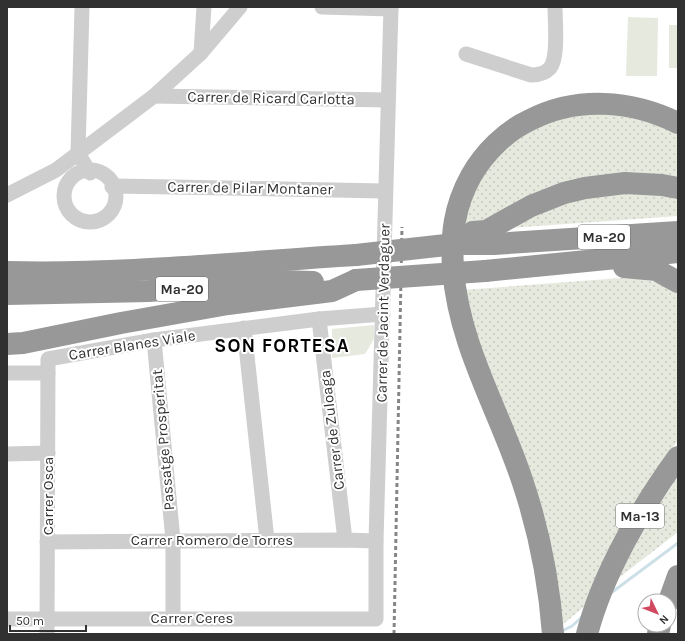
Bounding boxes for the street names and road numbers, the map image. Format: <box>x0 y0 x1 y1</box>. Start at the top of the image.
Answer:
street label: Carrer de Ricard Carlotta <box>187 88 355 108</box>
street label: Carrer de Pilar Montaner <box>167 178 333 198</box>
street label: Carrer de Jacint Verdaguer <box>372 223 394 403</box>
road number: Ma-20 <box>578 225 630 249</box>
road number: Ma-20 <box>156 277 208 301</box>
street label: Carrer Blanes Viale <box>67 326 197 364</box>
street label: Passatge Prosperitat <box>148 368 178 511</box>
street label: Carrer de Zuloaga <box>316 369 348 491</box>
street label: Carrer Osca <box>39 457 57 535</box>
road number: Ma-13 <box>616 504 664 528</box>
street label: Carrer Romero de Torres <box>131 531 293 549</box>
street label: Carrer Ceres <box>151 609 233 627</box>

